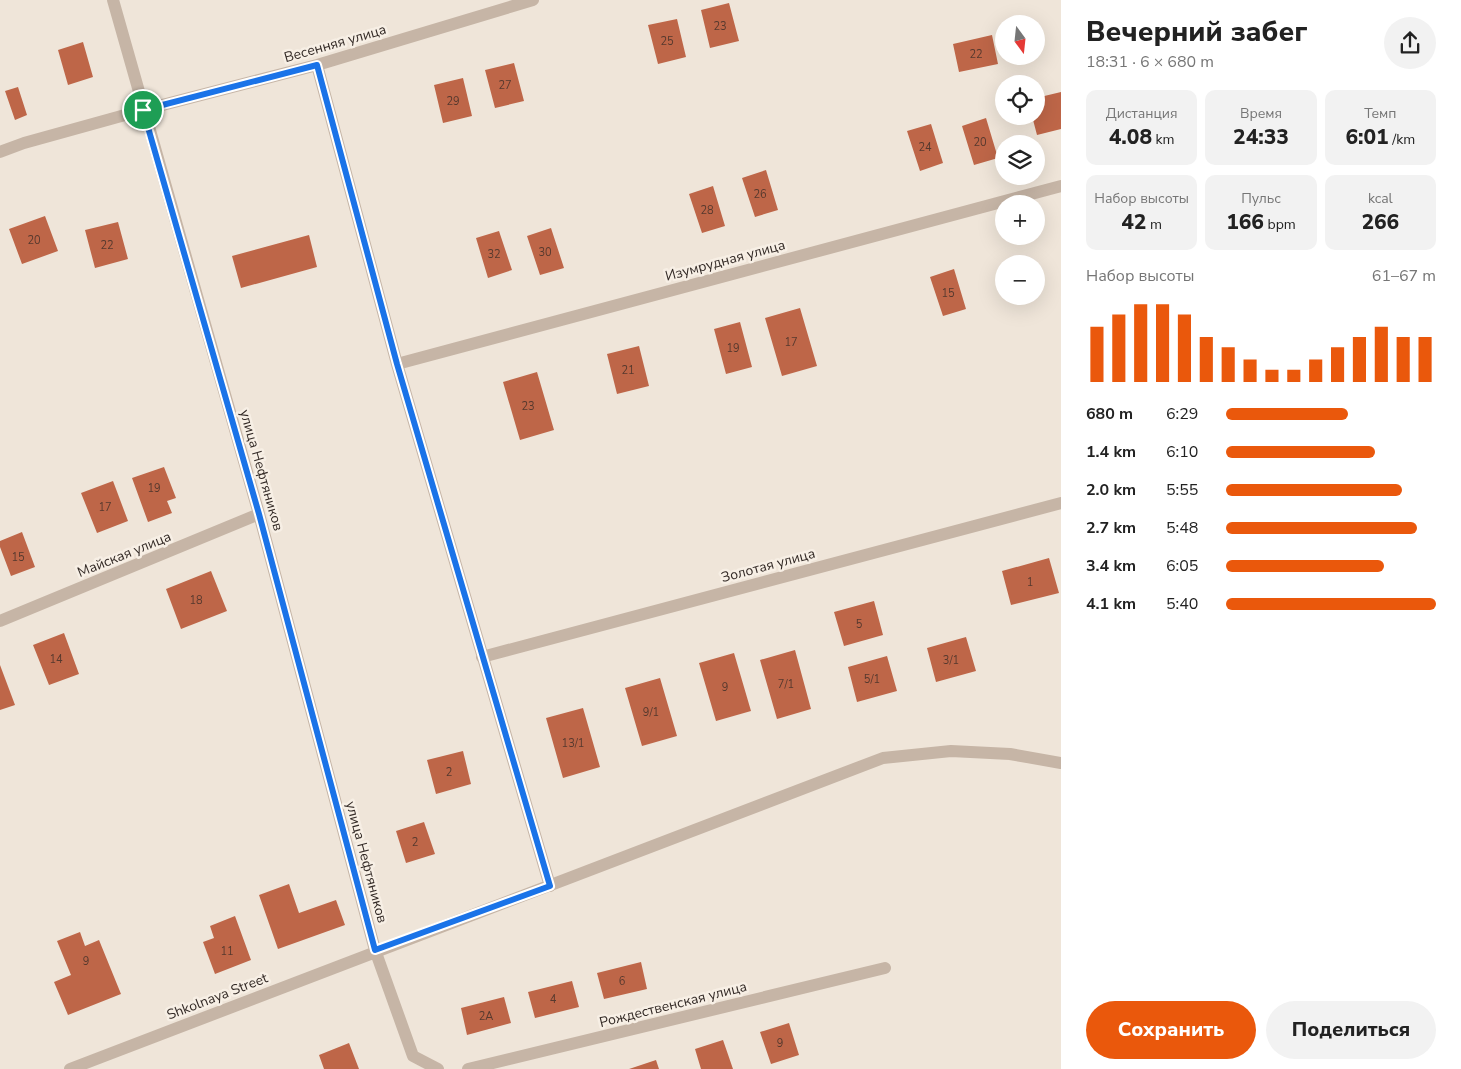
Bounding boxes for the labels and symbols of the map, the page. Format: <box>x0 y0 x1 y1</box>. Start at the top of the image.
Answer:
north arrow <box>995 15 1045 65</box>
house number: 23 <box>713 19 727 34</box>
street label: Весенняя улица <box>282 20 388 67</box>
house number: 25 <box>660 34 674 49</box>
house number: 22 <box>969 47 983 62</box>
house number: 27 <box>498 78 512 93</box>
pin <box>122 89 164 131</box>
house number: 29 <box>446 94 460 109</box>
house number: 20 <box>973 135 987 150</box>
house number: 24 <box>918 140 932 155</box>
house number: 26 <box>753 187 767 202</box>
house number: 28 <box>700 203 714 218</box>
house number: 20 <box>27 233 41 248</box>
street label: Изумрудная улица <box>663 235 787 286</box>
house number: 22 <box>100 238 114 253</box>
house number: 30 <box>538 245 552 260</box>
house number: 32 <box>487 247 501 262</box>
house number: 15 <box>941 286 955 301</box>
house number: 17 <box>784 335 798 350</box>
house number: 19 <box>726 341 740 356</box>
house number: 21 <box>621 363 635 378</box>
house number: 23 <box>521 399 535 414</box>
street label: улица Нефтяников <box>235 407 288 533</box>
house number: 19 <box>147 481 161 496</box>
house number: 17 <box>98 500 112 515</box>
street label: Майская улица <box>75 527 174 582</box>
street label: Золотая улица <box>719 544 817 587</box>
house number: 15 <box>11 550 25 565</box>
house number: 1 <box>1027 575 1033 590</box>
house number: 18 <box>189 593 203 608</box>
house number: 5 <box>856 617 863 632</box>
house number: 14 <box>49 652 63 667</box>
house number: 3/1 <box>943 653 959 668</box>
house number: 5/1 <box>864 672 880 687</box>
house number: 7/1 <box>778 677 794 692</box>
house number: 9 <box>722 680 728 695</box>
house number: 9/1 <box>643 705 659 720</box>
house number: 13/1 <box>562 736 584 751</box>
house number: 2 <box>446 765 452 780</box>
street label: улица Нефтяников <box>341 799 392 925</box>
house number: 2 <box>412 835 418 850</box>
house number: 11 <box>220 944 234 959</box>
house number: 9 <box>83 954 89 969</box>
street label: Shkolnaya Street <box>164 968 271 1024</box>
house number: 6 <box>619 974 626 989</box>
street label: Рождественская улица <box>597 977 749 1032</box>
house number: 4 <box>550 992 557 1007</box>
house number: 2А <box>479 1009 493 1024</box>
house number: 9 <box>777 1036 783 1051</box>

